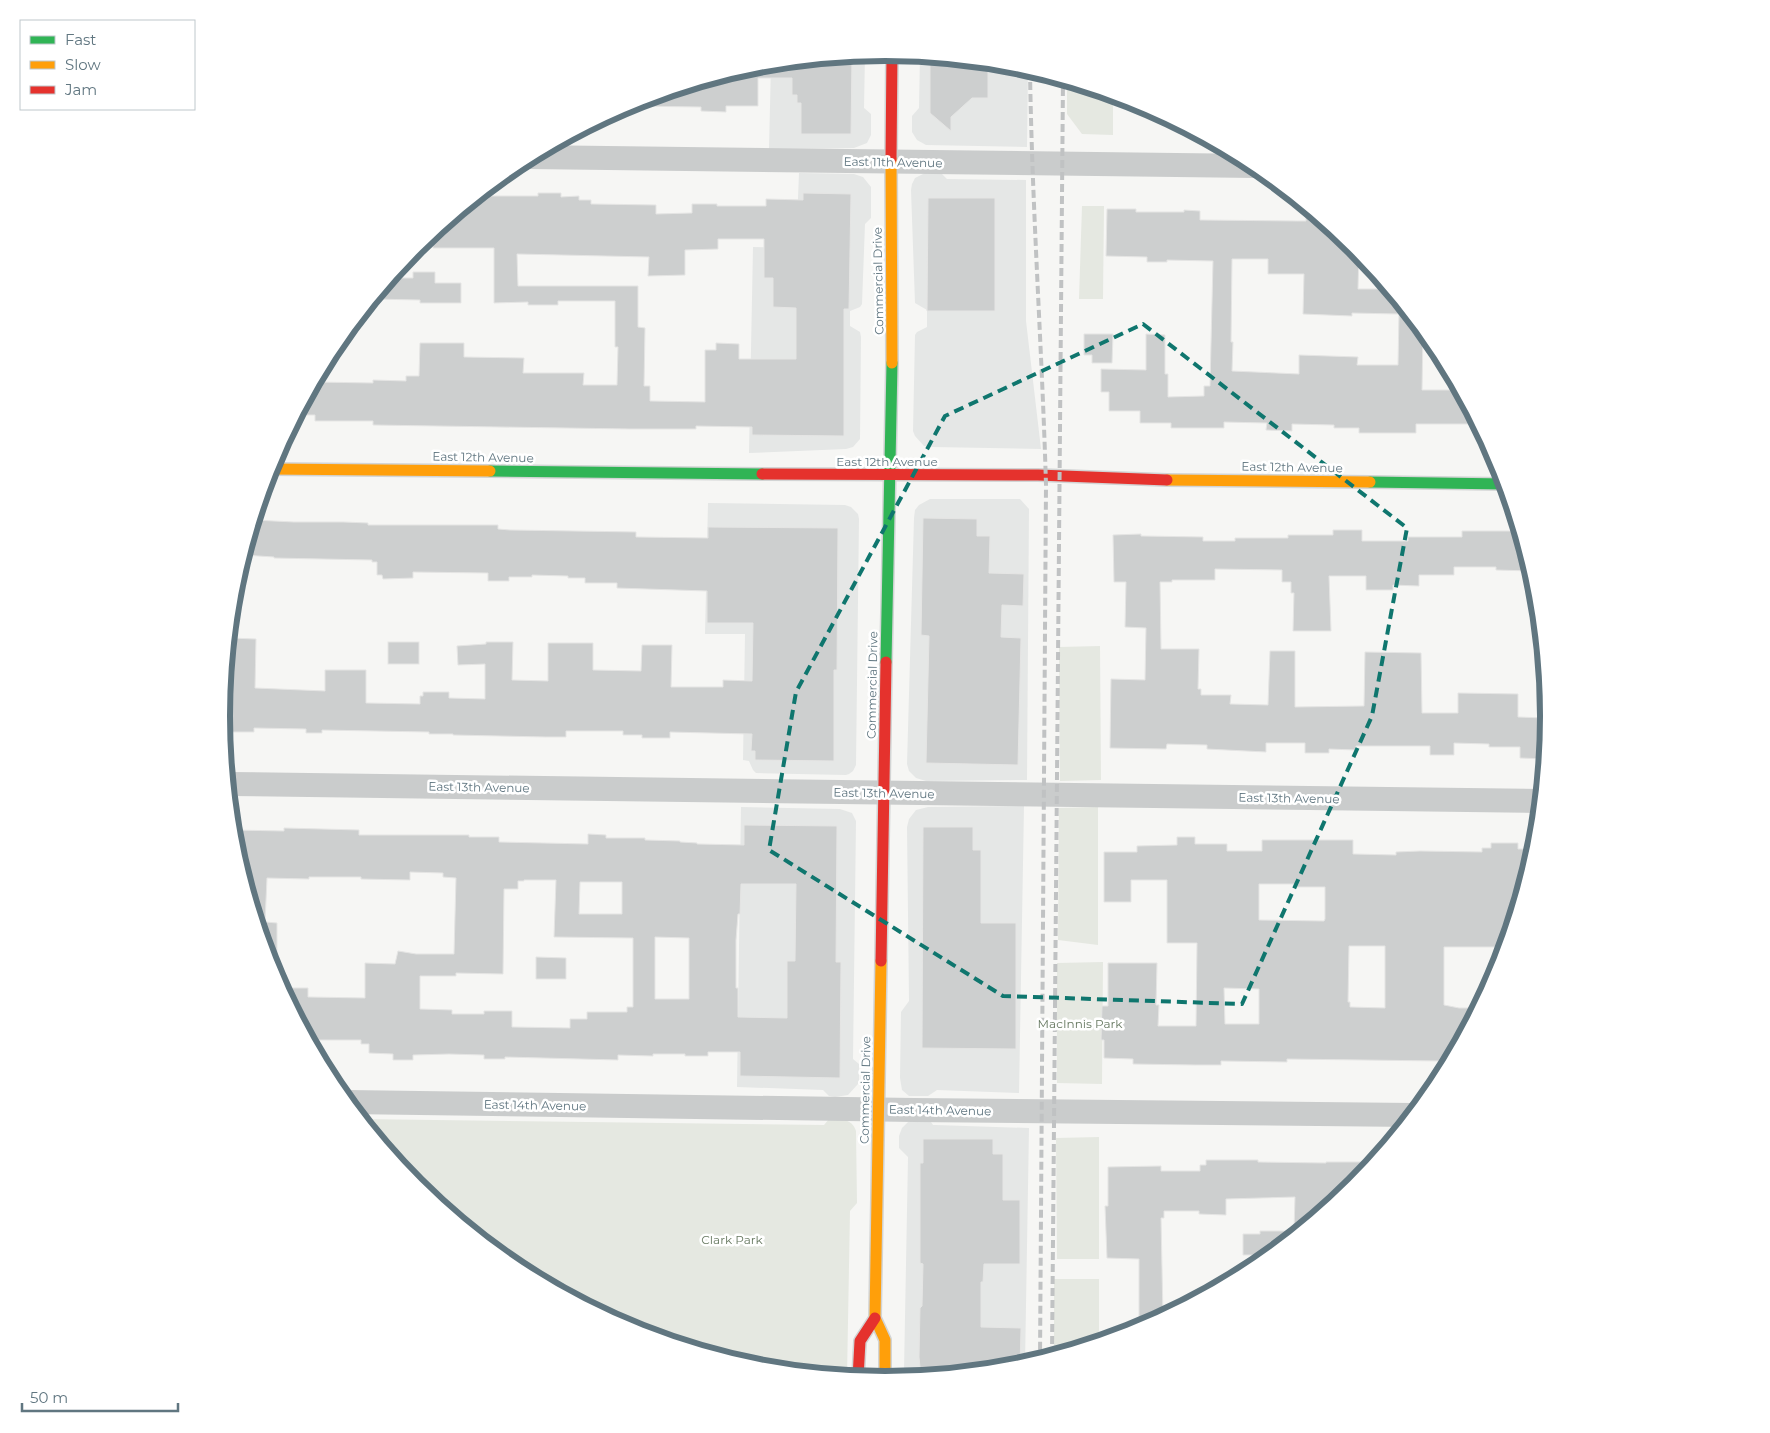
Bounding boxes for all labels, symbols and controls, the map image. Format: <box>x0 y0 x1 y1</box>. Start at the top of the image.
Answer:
legend <box>20 20 195 110</box>
text: Fast <box>65 30 96 49</box>
text: Slow <box>65 55 101 74</box>
text: Jam <box>64 80 97 99</box>
street label: East 11th Avenue <box>843 154 943 170</box>
street label: Commercial Drive <box>870 227 886 335</box>
street label: East 12th Avenue <box>432 449 534 465</box>
street label: East 12th Avenue <box>836 454 938 469</box>
street label: East 12th Avenue <box>1241 459 1343 475</box>
street label: Commercial Drive <box>864 631 880 739</box>
street label: East 13th Avenue <box>428 779 530 795</box>
street label: East 13th Avenue <box>833 785 935 801</box>
street label: East 13th Avenue <box>1238 790 1340 806</box>
park label: MacInnis Park <box>1038 1016 1123 1031</box>
street label: Commercial Drive <box>857 1036 873 1144</box>
street label: East 14th Avenue <box>484 1097 586 1113</box>
street label: East 14th Avenue <box>889 1102 991 1118</box>
park label: Clark Park <box>701 1232 763 1247</box>
scale bar <box>22 1380 179 1412</box>
text: 50 m <box>30 1388 68 1407</box>

